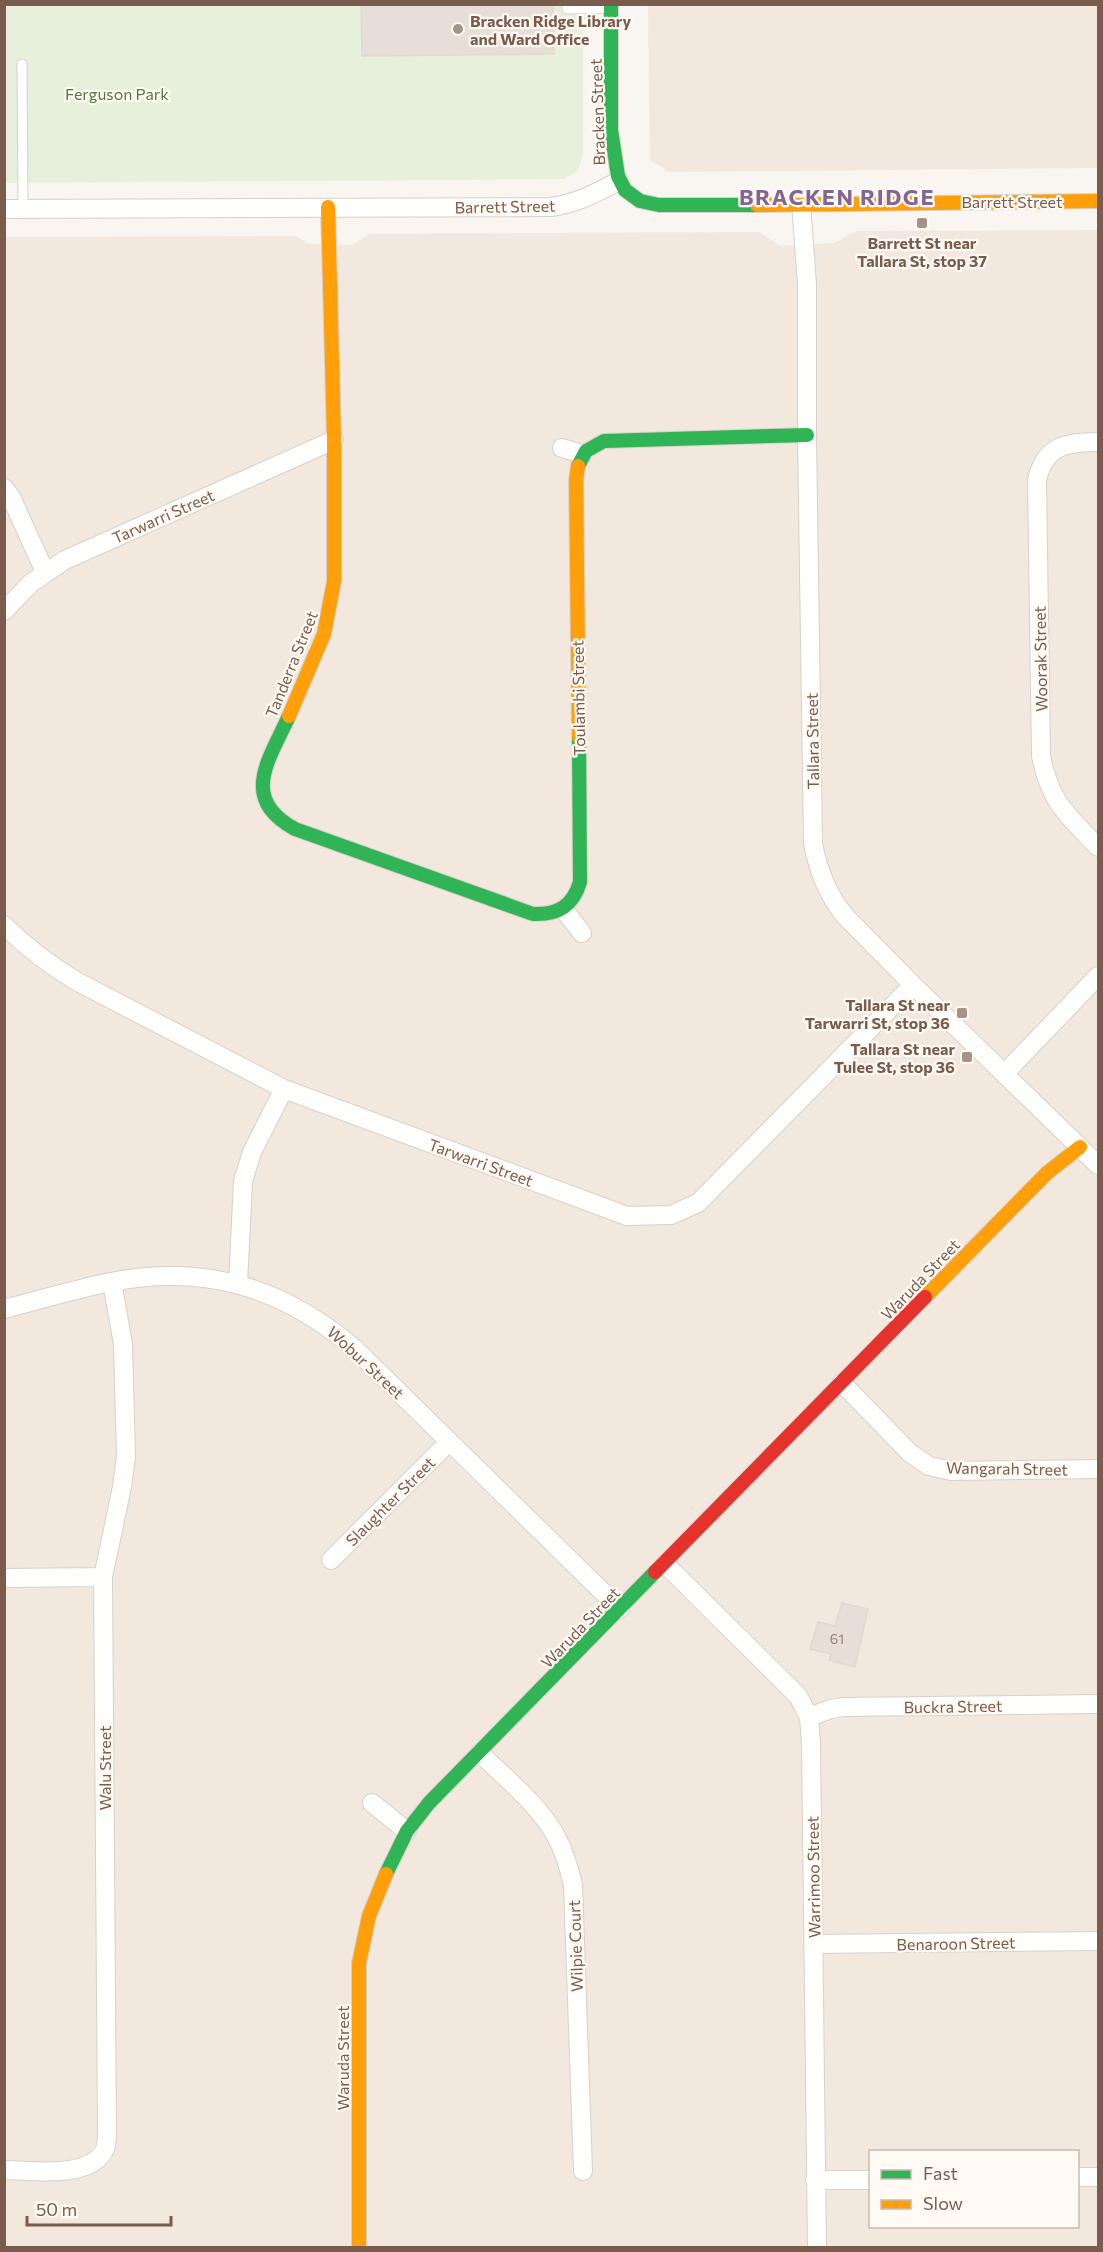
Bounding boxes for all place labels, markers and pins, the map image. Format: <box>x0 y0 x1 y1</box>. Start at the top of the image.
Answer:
place label: Bracken Ridge Library and Ward Office <box>470 11 631 48</box>
marker: Bracken Ridge Library and Ward Office <box>451 22 465 36</box>
marker: Barrett St near Tallara St, stop 37 <box>915 216 929 230</box>
place label: Barrett St near Tallara St, stop 37 <box>857 233 987 270</box>
place label: Tallara St near Tarwarri St, stop 36 <box>805 995 950 1032</box>
marker: Tallara St near Tarwarri St, stop 36 <box>955 1006 969 1020</box>
place label: Tallara St near Tulee St, stop 36 <box>834 1039 955 1076</box>
marker: Tallara St near Tulee St, stop 36 <box>960 1050 974 1064</box>

